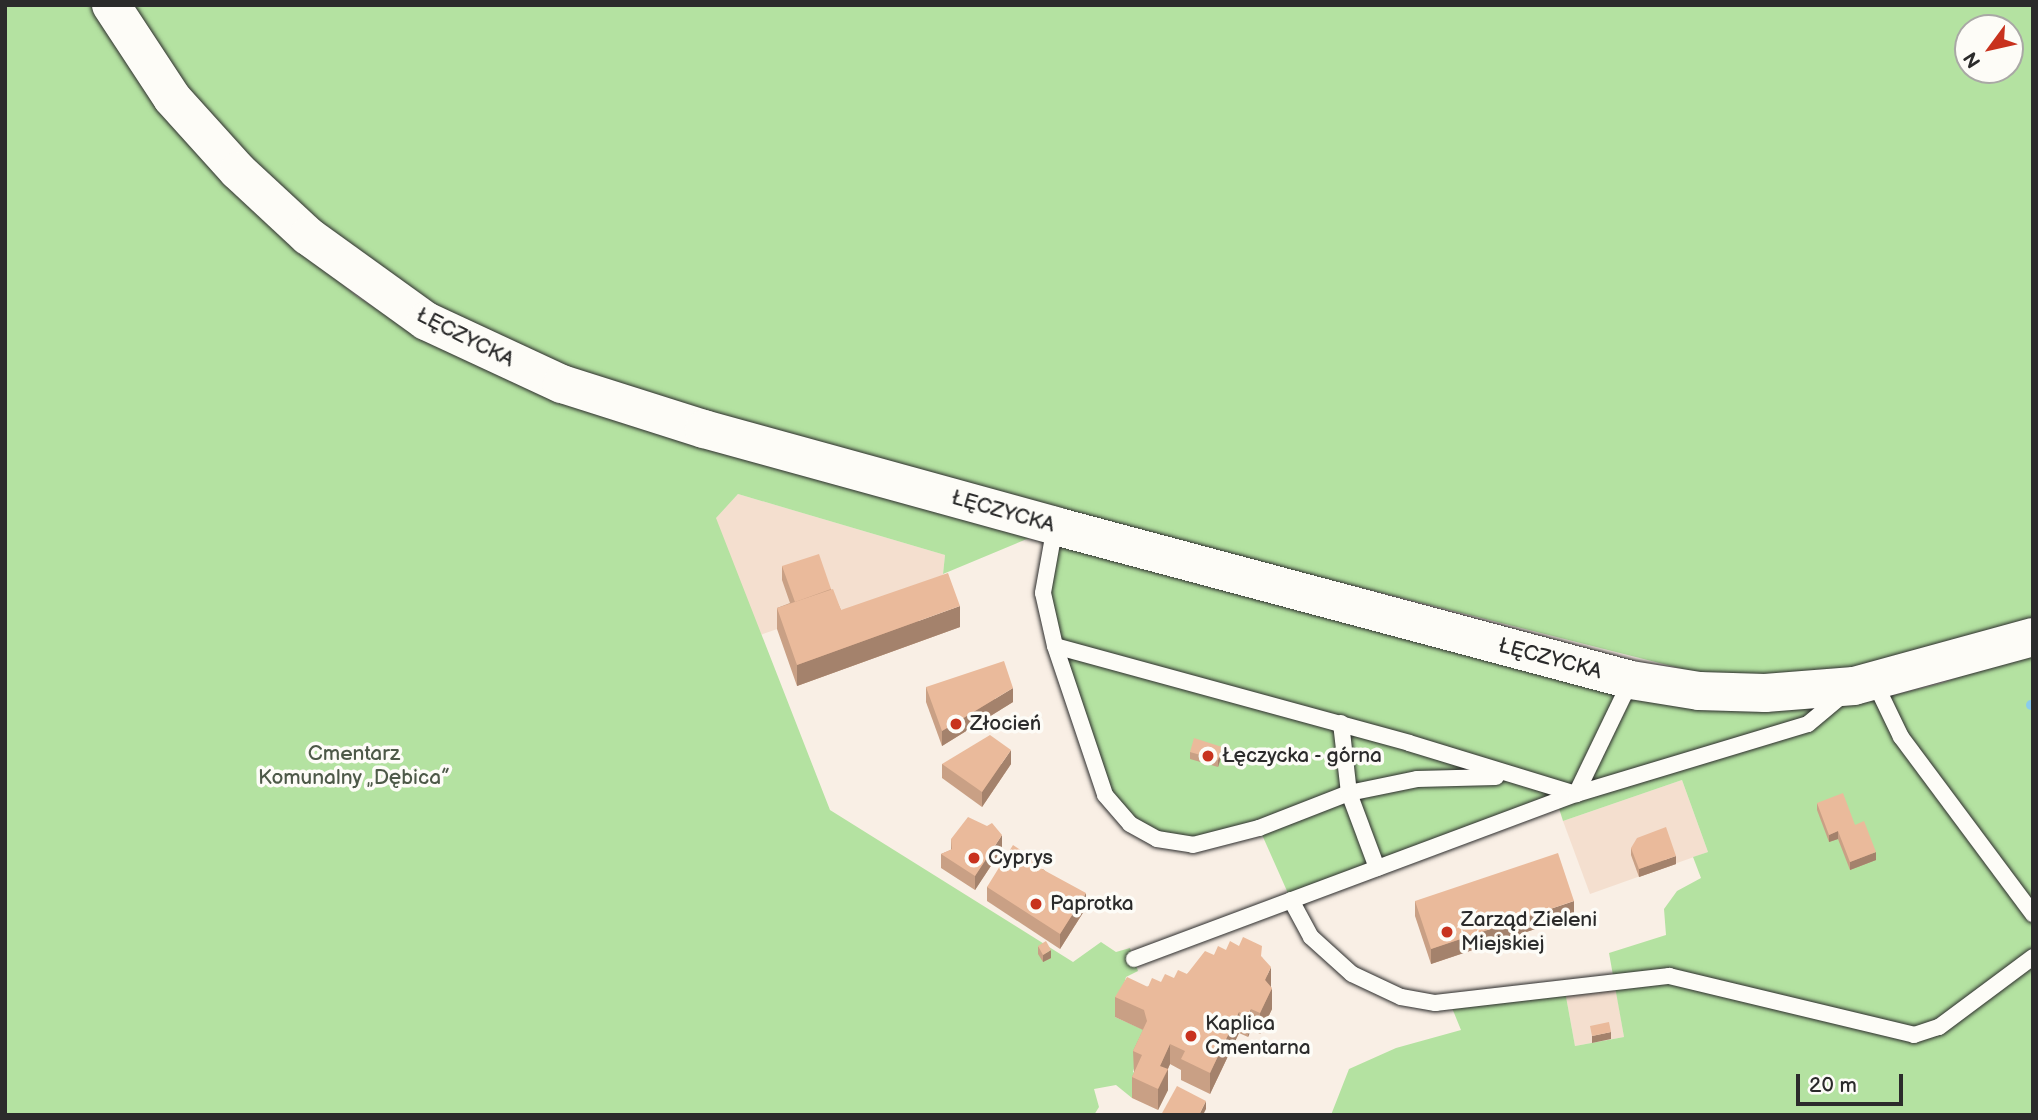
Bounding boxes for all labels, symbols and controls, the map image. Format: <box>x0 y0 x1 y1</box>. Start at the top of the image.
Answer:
north arrow <box>1954 14 2024 84</box>
text: N <box>1959 47 1986 72</box>
street label: ŁĘCZYCKA <box>412 303 518 373</box>
street label: ŁĘCZYCKA <box>948 485 1058 539</box>
street label: ŁĘCZYCKA <box>1495 633 1605 685</box>
place label: Złocień <box>970 711 1041 737</box>
marker: Złocień <box>948 716 964 732</box>
park label: Cmentarz Komunalny „Dębica” <box>257 741 451 791</box>
place label: Łęczycka - górna <box>1222 743 1384 769</box>
marker: Łęczycka - górna <box>1200 748 1216 764</box>
place label: Cyprys <box>988 845 1053 871</box>
marker: Cyprys <box>966 850 982 866</box>
place label: Paprotka <box>1050 891 1134 917</box>
marker: Paprotka <box>1028 896 1044 912</box>
place label: Zarząd Zieleni Miejskiej <box>1461 907 1597 957</box>
marker: Zarząd Zieleni Miejskiej <box>1439 924 1455 940</box>
place label: Kaplica Cmentarna <box>1205 1011 1311 1061</box>
marker: Kaplica Cmentarna <box>1183 1028 1199 1044</box>
scale bar <box>1800 1060 1907 1104</box>
text: 20 m <box>1809 1073 1857 1098</box>

